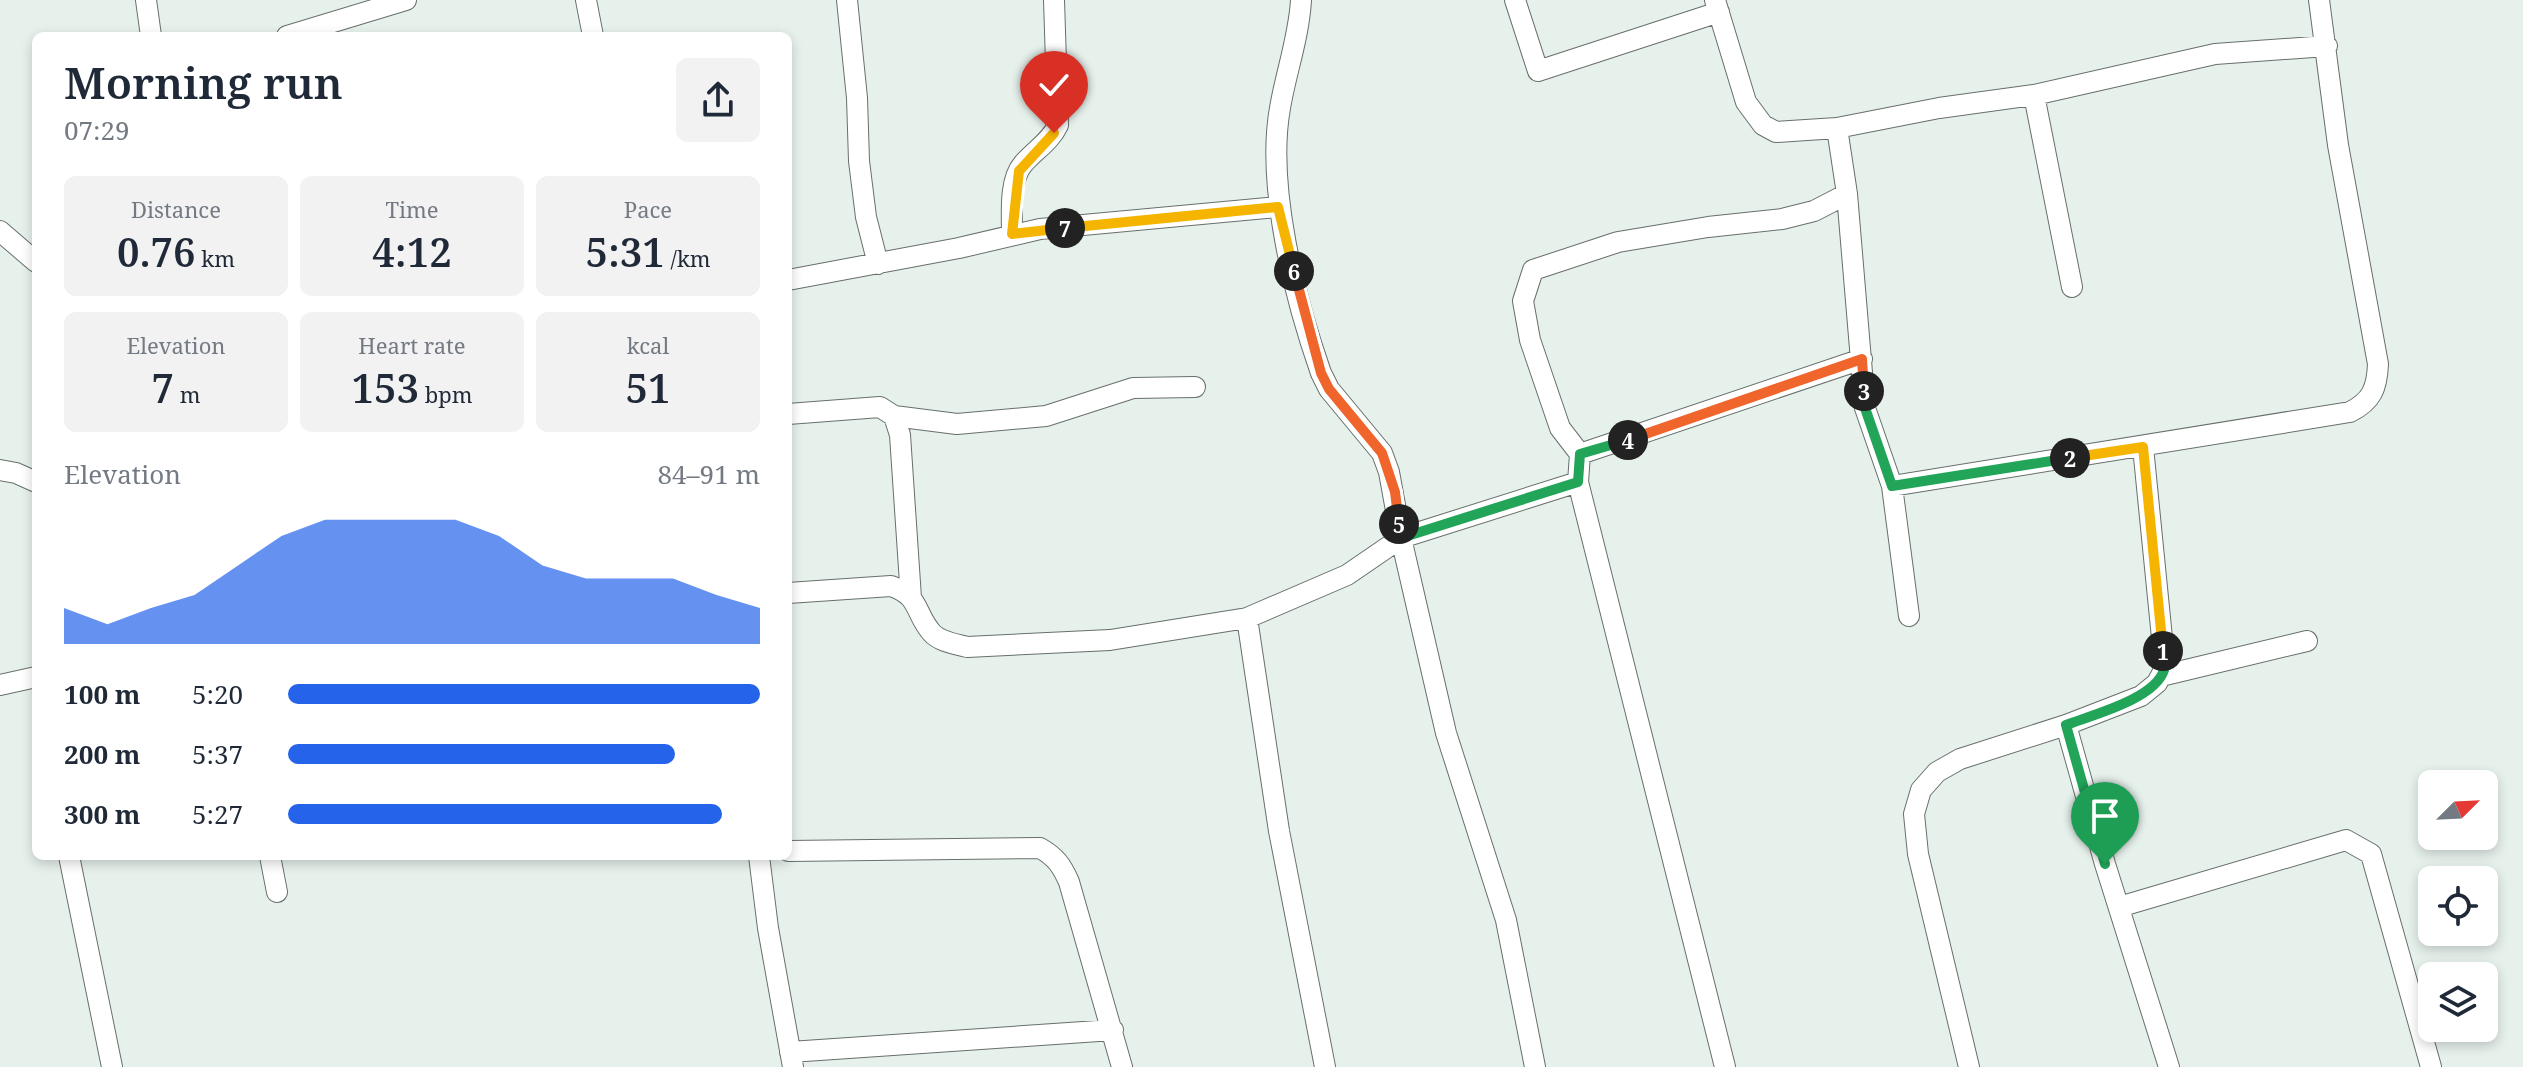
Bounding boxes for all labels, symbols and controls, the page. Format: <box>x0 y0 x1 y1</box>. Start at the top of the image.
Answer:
pin <box>1020 51 1088 133</box>
text: Morning run <box>64 52 343 112</box>
button: share <box>676 58 760 142</box>
icon: check <box>1032 63 1076 107</box>
text: 07:29 <box>64 112 130 148</box>
text: Distance <box>131 194 221 224</box>
text: Time <box>385 194 439 224</box>
text: Pace <box>624 194 672 224</box>
pin: 7 <box>1045 208 1085 248</box>
text: 7 <box>1059 213 1071 243</box>
text: 0.76 <box>117 224 196 279</box>
text: 4:12 <box>372 224 452 279</box>
text: 5:31 <box>585 224 665 279</box>
text: km <box>196 243 235 273</box>
text: /km <box>665 243 711 273</box>
pin: 6 <box>1274 251 1314 291</box>
text: 6 <box>1288 256 1300 286</box>
text: Elevation <box>126 330 226 360</box>
text: Heart rate <box>358 330 466 360</box>
text: kcal <box>627 330 669 360</box>
text: 7 <box>151 360 174 415</box>
text: 153 <box>351 360 419 415</box>
text: 51 <box>625 360 671 415</box>
pin: 3 <box>1844 371 1884 411</box>
text: 3 <box>1858 376 1870 406</box>
text: m <box>174 379 201 409</box>
text: bpm <box>419 379 473 409</box>
pin: 4 <box>1608 420 1648 460</box>
text: 4 <box>1622 425 1634 455</box>
pin: 2 <box>2050 438 2090 478</box>
text: 2 <box>2064 443 2076 473</box>
text: Elevation <box>64 456 181 492</box>
text: 84–91 m <box>658 456 760 492</box>
pin: 5 <box>1379 504 1419 544</box>
text: 5 <box>1393 509 1405 539</box>
pin: 1 <box>2143 631 2183 671</box>
text: 1 <box>2157 636 2169 666</box>
text: 100 m <box>64 676 140 712</box>
text: 5:20 <box>192 676 243 712</box>
text: 200 m <box>64 736 140 772</box>
text: 5:37 <box>192 736 243 772</box>
north arrow <box>2418 770 2498 850</box>
map controls <box>2418 770 2498 1042</box>
pin <box>2071 782 2139 864</box>
icon: arrive <box>2083 794 2127 838</box>
text: 300 m <box>64 796 140 832</box>
text: 5:27 <box>192 796 243 832</box>
button: locate <box>2418 866 2498 946</box>
button: layers <box>2418 962 2498 1042</box>

